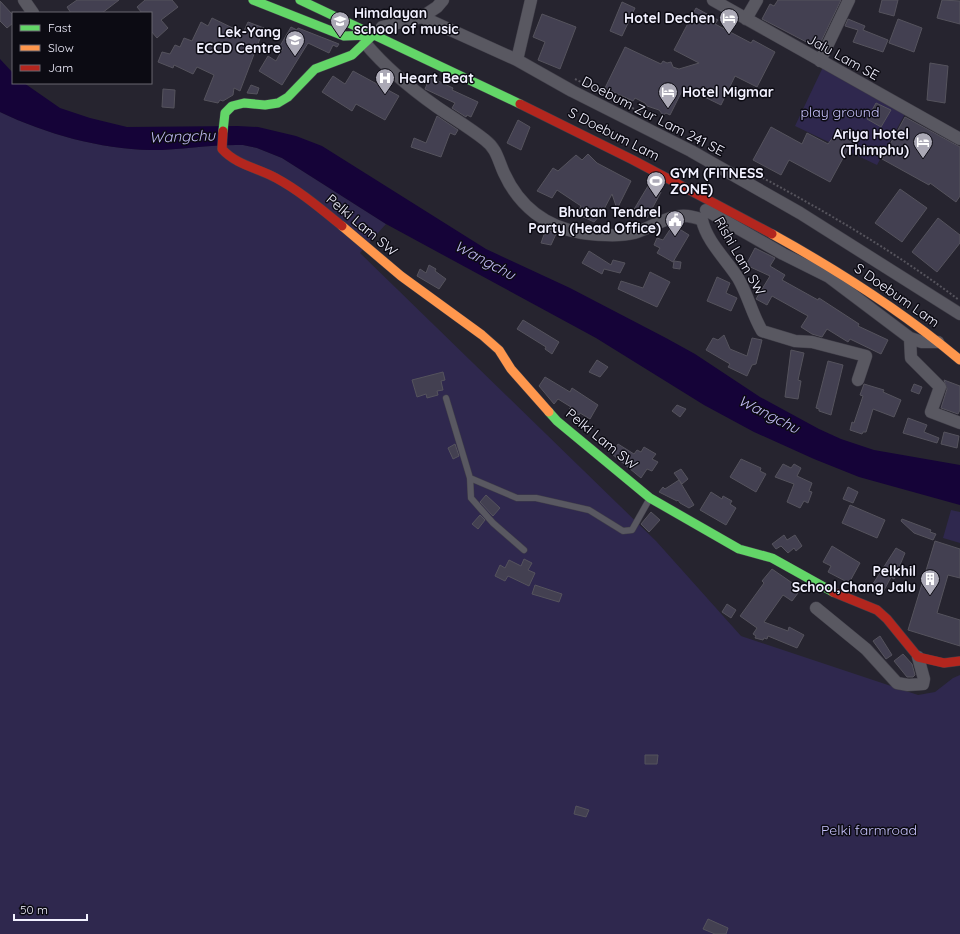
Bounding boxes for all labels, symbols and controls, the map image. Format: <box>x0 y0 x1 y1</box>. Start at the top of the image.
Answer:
place label: Himalayan school of music <box>354 4 459 38</box>
hotel icon: Hotel Dechen <box>718 7 740 35</box>
place label: Hotel Dechen <box>624 9 715 27</box>
school or university icon: Himalayan school of music <box>329 10 351 38</box>
legend <box>12 12 152 84</box>
text: Fast <box>48 20 72 35</box>
place label: Lek-Yang ECCD Centre <box>196 23 281 57</box>
school or university icon: Lek-Yang ECCD Centre <box>284 29 306 57</box>
street label: Jalu Lam SE <box>804 30 882 84</box>
text: Slow <box>48 40 74 55</box>
text: Jam <box>48 60 73 75</box>
hospital icon: Heart Beat <box>374 67 396 95</box>
place label: Heart Beat <box>399 69 474 87</box>
street label: Doebum Zur Lam 241 SE <box>579 72 727 160</box>
hotel icon: Hotel Migmar <box>657 81 679 109</box>
place label: Hotel Migmar <box>682 83 774 101</box>
street label: S Doebum Lam <box>565 103 663 165</box>
park label: play ground <box>801 103 879 121</box>
water label: Wangchu <box>149 125 217 147</box>
place label: Ariya Hotel (Thimphu) <box>833 125 909 159</box>
hotel icon: Ariya Hotel (Thimphu) <box>912 131 934 159</box>
place label: GYM (FITNESS ZONE) <box>670 164 764 198</box>
sports icon: GYM (FITNESS ZONE) <box>645 170 667 198</box>
street label: Pelki Lam SW <box>323 190 402 260</box>
place label: Bhutan Tendrel Party (Head Office) <box>528 203 661 237</box>
public building icon: Bhutan Tendrel Party (Head Office) <box>664 209 686 237</box>
street label: Rishi Lam SW <box>710 214 770 299</box>
water label: Wangchu <box>451 236 520 285</box>
street label: S Doebum Lam <box>851 259 943 331</box>
water label: Wangchu <box>735 391 804 438</box>
street label: Pelki Lam SW <box>562 404 642 474</box>
place label: Pelkhil School,Chang Jalu <box>792 562 916 596</box>
building icon: Pelkhil School,Chang Jalu <box>919 568 941 596</box>
park label: Pelki farmroad <box>821 821 917 839</box>
scale bar <box>14 896 87 922</box>
text: 50 m <box>20 902 48 917</box>

